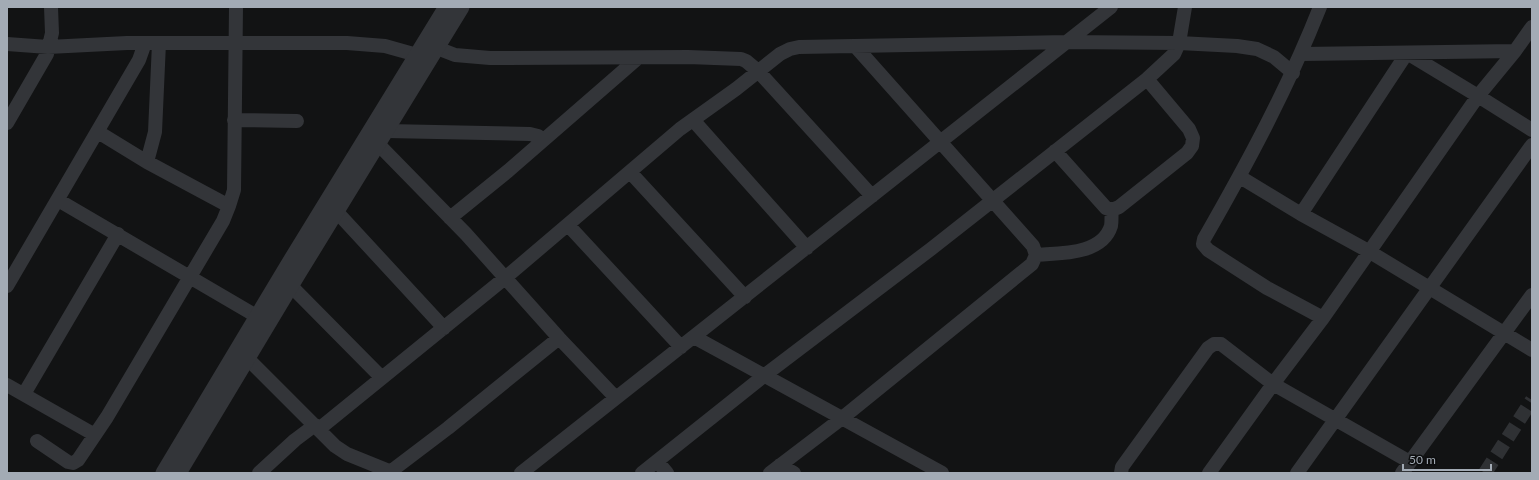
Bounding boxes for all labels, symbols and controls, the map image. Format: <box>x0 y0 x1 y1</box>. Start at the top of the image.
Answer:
scale bar <box>1403 446 1491 472</box>
text: 50 m <box>1409 452 1436 467</box>

